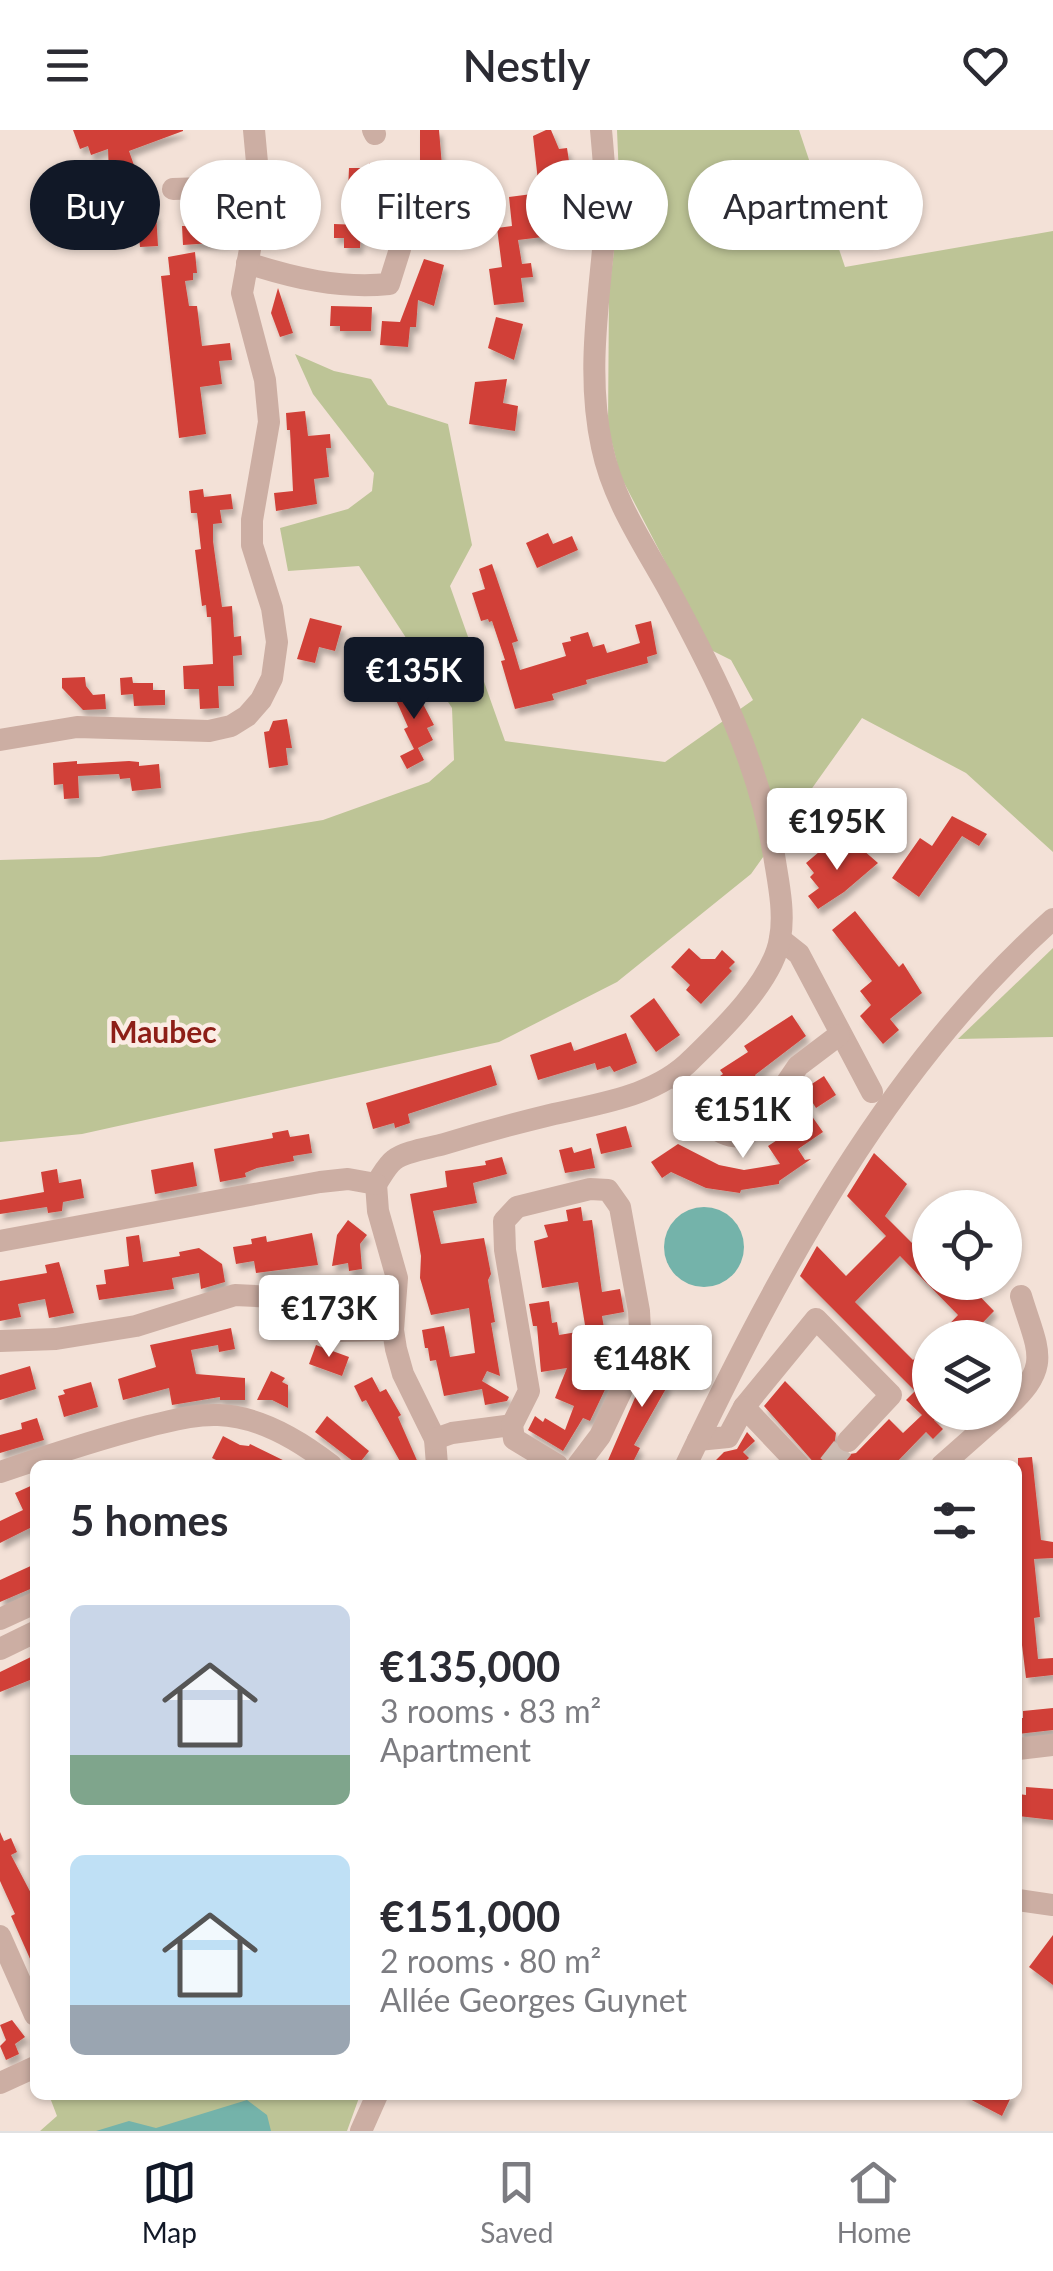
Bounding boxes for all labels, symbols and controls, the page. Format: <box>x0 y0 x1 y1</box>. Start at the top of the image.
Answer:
icon: menu <box>40 38 95 93</box>
text: Nestly <box>462 38 591 92</box>
icon: heart <box>958 38 1013 93</box>
chip: Buy <box>30 160 160 250</box>
chip: Rent <box>180 160 321 250</box>
chip: Filters <box>341 160 506 250</box>
chip: New <box>526 160 668 250</box>
chip: Apartment <box>688 160 923 250</box>
pin: €135K <box>344 637 484 722</box>
text: €135K <box>366 650 462 689</box>
pin: €195K <box>767 788 907 873</box>
text: €195K <box>789 801 885 840</box>
district label: Maubec <box>109 1013 217 1049</box>
pin: €151K <box>673 1076 813 1161</box>
text: €151K <box>695 1089 791 1128</box>
map controls <box>912 1190 1022 1430</box>
button: locate <box>912 1190 1022 1300</box>
pin: €173K <box>259 1275 399 1360</box>
text: €173K <box>281 1288 377 1327</box>
button: layers <box>912 1320 1022 1430</box>
pin: €148K <box>572 1325 712 1410</box>
text: €148K <box>594 1338 690 1377</box>
icon: filters <box>927 1493 982 1548</box>
text: 5 homes <box>70 1495 228 1545</box>
text: €135,000 <box>380 1641 560 1691</box>
icon: home <box>150 1645 270 1765</box>
text: 3 rooms · 83 m² <box>380 1691 601 1730</box>
text: Apartment <box>380 1730 531 1769</box>
text: €151,000 <box>380 1891 560 1941</box>
icon: home <box>150 1895 270 2015</box>
text: 2 rooms · 80 m² <box>380 1941 601 1980</box>
text: Allée Georges Guynet <box>380 1980 687 2019</box>
tab: Map <box>142 2155 197 2249</box>
tab: Saved <box>480 2155 553 2249</box>
tab: Home <box>837 2155 911 2249</box>

